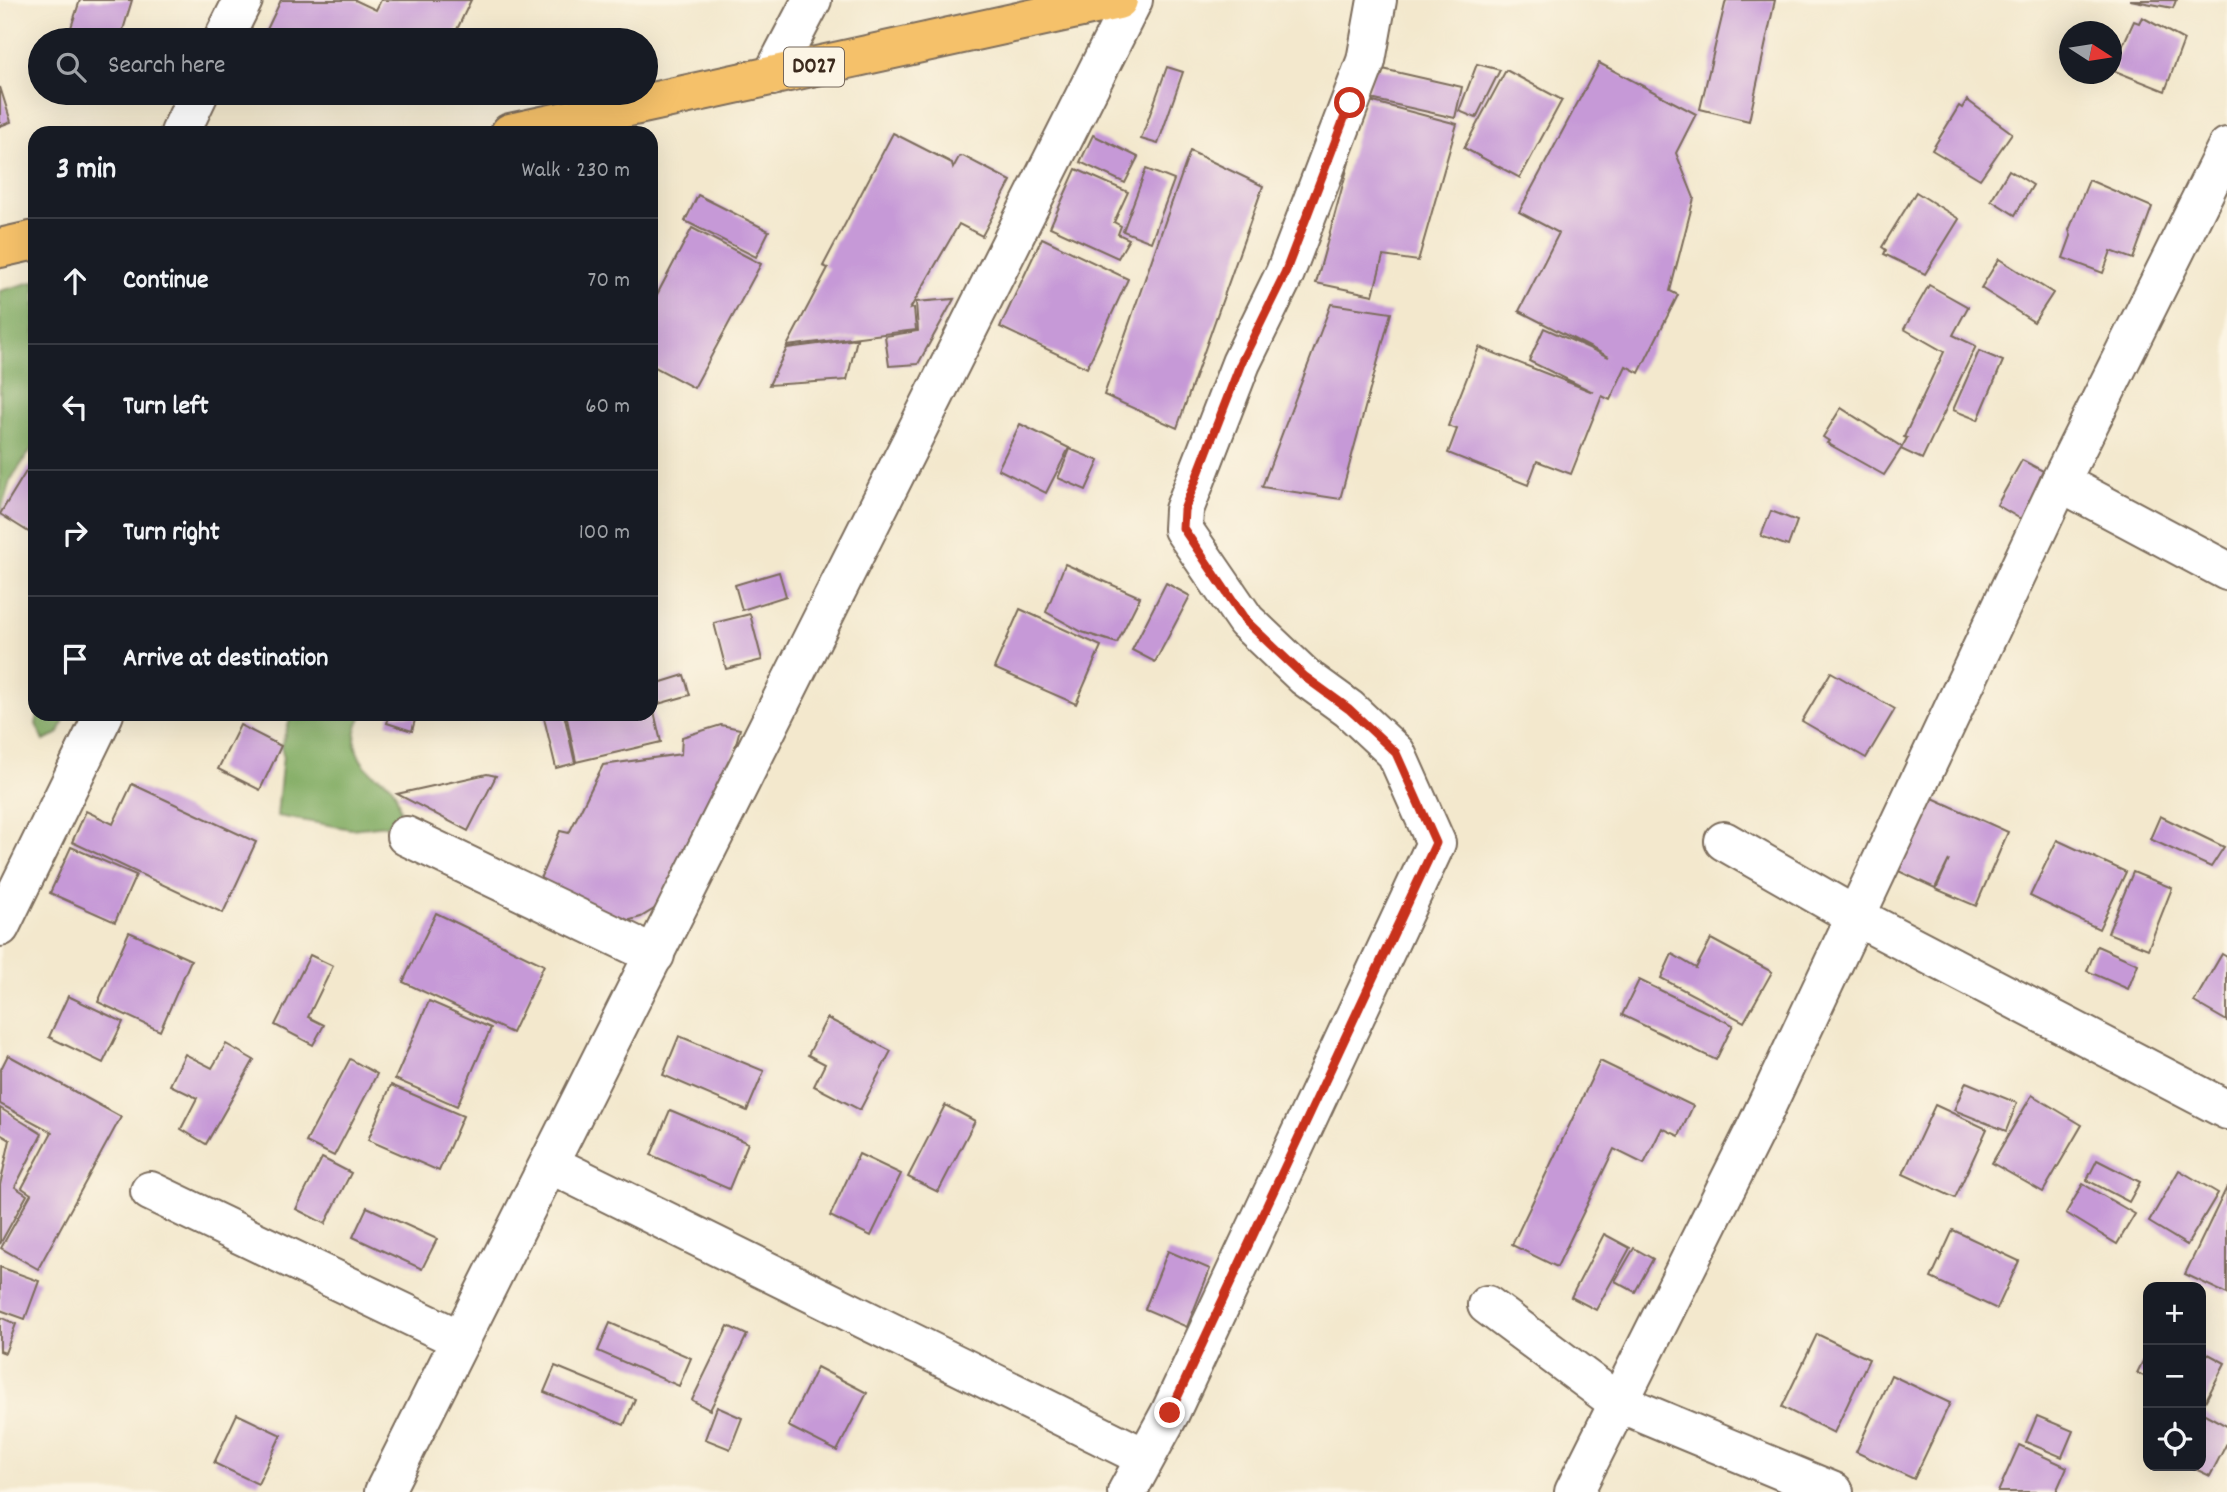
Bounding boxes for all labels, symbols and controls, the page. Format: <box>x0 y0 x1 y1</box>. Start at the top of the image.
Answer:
north arrow <box>2059 21 2122 84</box>
search box <box>28 28 658 105</box>
icon: search <box>52 48 90 86</box>
text: Search here <box>108 48 226 85</box>
road number: D027 <box>784 48 844 86</box>
route start <box>1334 87 1365 118</box>
text: 3 min <box>56 150 116 193</box>
text: Walk · 230 m <box>521 155 630 188</box>
icon: ahead <box>56 262 94 300</box>
text: Continue <box>123 263 208 300</box>
text: 70 m <box>588 265 630 298</box>
icon: left <box>56 388 94 426</box>
text: Turn left <box>123 389 209 426</box>
text: 60 m <box>585 391 630 424</box>
icon: right <box>56 514 94 552</box>
text: Turn right <box>123 515 220 552</box>
text: 100 m <box>579 517 630 550</box>
icon: arrive <box>56 640 94 678</box>
text: Arrive at destination <box>123 641 328 678</box>
map controls <box>2143 1282 2206 1471</box>
button: + <box>2143 1282 2206 1345</box>
button: − <box>2143 1345 2206 1408</box>
route end <box>1154 1397 1185 1428</box>
button: locate <box>2143 1408 2206 1471</box>

